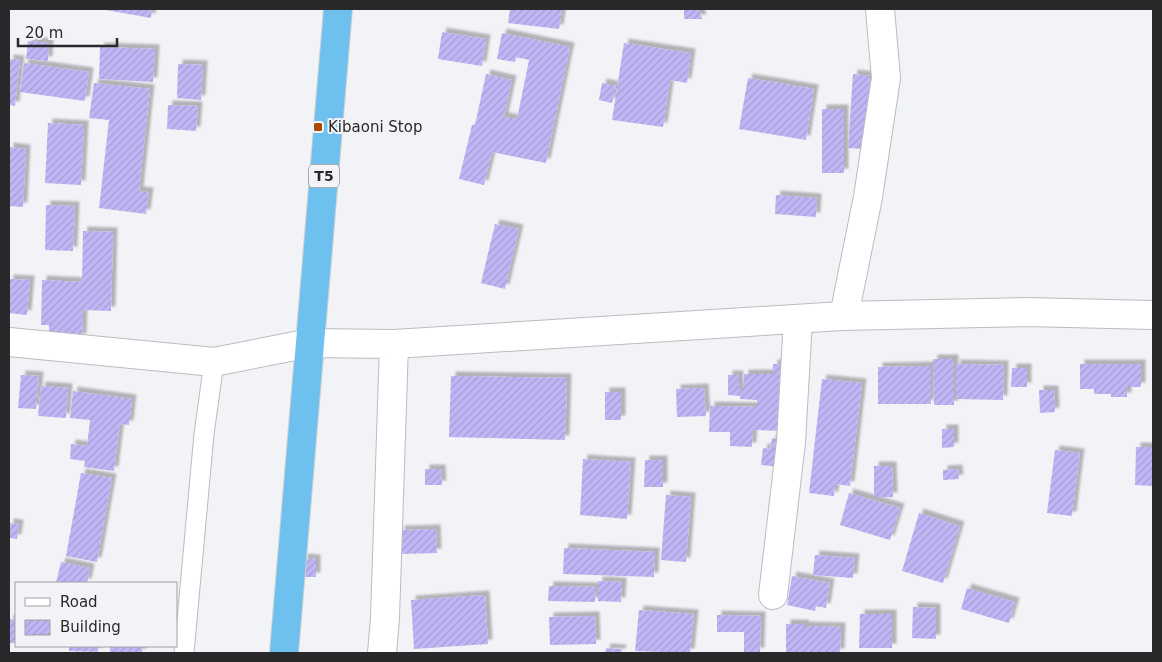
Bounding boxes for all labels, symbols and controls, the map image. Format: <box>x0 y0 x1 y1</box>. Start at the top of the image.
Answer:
scale bar <box>18 15 116 47</box>
text: 20 m <box>25 24 63 42</box>
place label: Kibaoni Stop <box>328 118 422 136</box>
marker: Kibaoni Stop <box>312 121 324 133</box>
road number: T5 <box>309 165 339 188</box>
legend <box>15 582 178 647</box>
text: Road <box>60 593 98 611</box>
text: Building <box>60 618 121 636</box>

